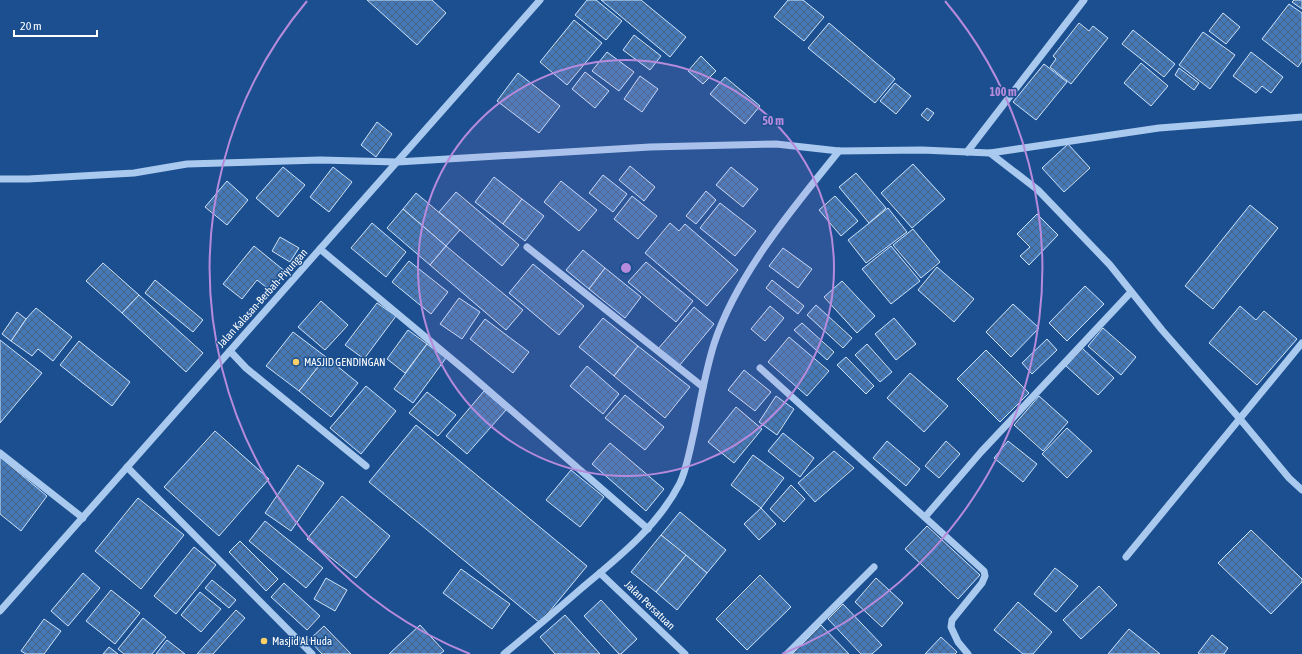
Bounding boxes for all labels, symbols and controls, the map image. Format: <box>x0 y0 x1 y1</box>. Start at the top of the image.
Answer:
scale bar <box>14 12 97 38</box>
text: 20 m <box>20 19 42 33</box>
text: 100 m <box>989 85 1017 99</box>
text: 50 m <box>762 114 784 128</box>
street label: Jalan Kalasan-Berbah-Piyungan <box>215 246 309 350</box>
centre of rings <box>619 261 633 275</box>
place label: MASJID GENDINGAN <box>304 356 386 368</box>
marker: MASJID GENDINGAN <box>291 357 301 367</box>
street label: Jalan Persatuan <box>622 578 678 632</box>
place label: Masjid Al Huda <box>272 635 332 647</box>
marker: Masjid Al Huda <box>259 636 269 646</box>

